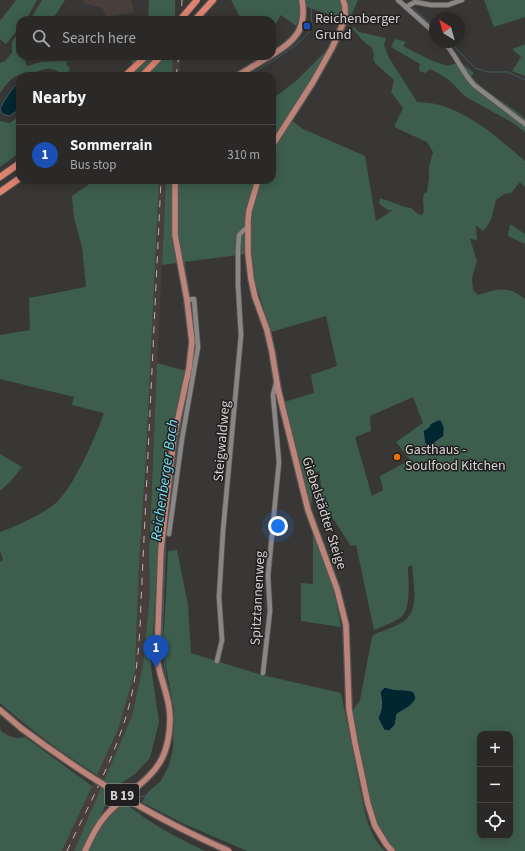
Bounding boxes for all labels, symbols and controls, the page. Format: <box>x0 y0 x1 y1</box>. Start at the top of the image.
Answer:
place label: Reichenberger Grund <box>315 9 400 45</box>
north arrow <box>429 12 465 48</box>
search box <box>16 16 276 60</box>
marker: Reichenberger Grund <box>302 21 312 31</box>
icon: search <box>30 27 52 49</box>
text: Search here <box>62 28 136 49</box>
text: Nearby <box>32 86 86 110</box>
text: Sommerrain <box>70 135 152 156</box>
text: 1 <box>42 146 48 164</box>
text: 310 m <box>227 146 260 164</box>
text: Bus stop <box>70 156 116 174</box>
street label: Steigwaldweg <box>208 400 236 482</box>
water label: Reichenberger Bach <box>146 418 183 542</box>
place label: Gasthaus - Soulfood Kitchen <box>405 440 506 476</box>
marker: Gasthaus - Soulfood Kitchen <box>392 452 402 462</box>
street label: Giebelstädter Steige <box>296 455 352 572</box>
your location <box>268 516 288 536</box>
street label: Spitztannenweg <box>246 550 270 646</box>
pin: 1 <box>143 635 169 668</box>
map controls <box>477 731 513 839</box>
button: + <box>477 731 513 767</box>
button: − <box>477 767 513 803</box>
road number: B 19 <box>105 784 139 806</box>
button: locate <box>477 803 513 839</box>

